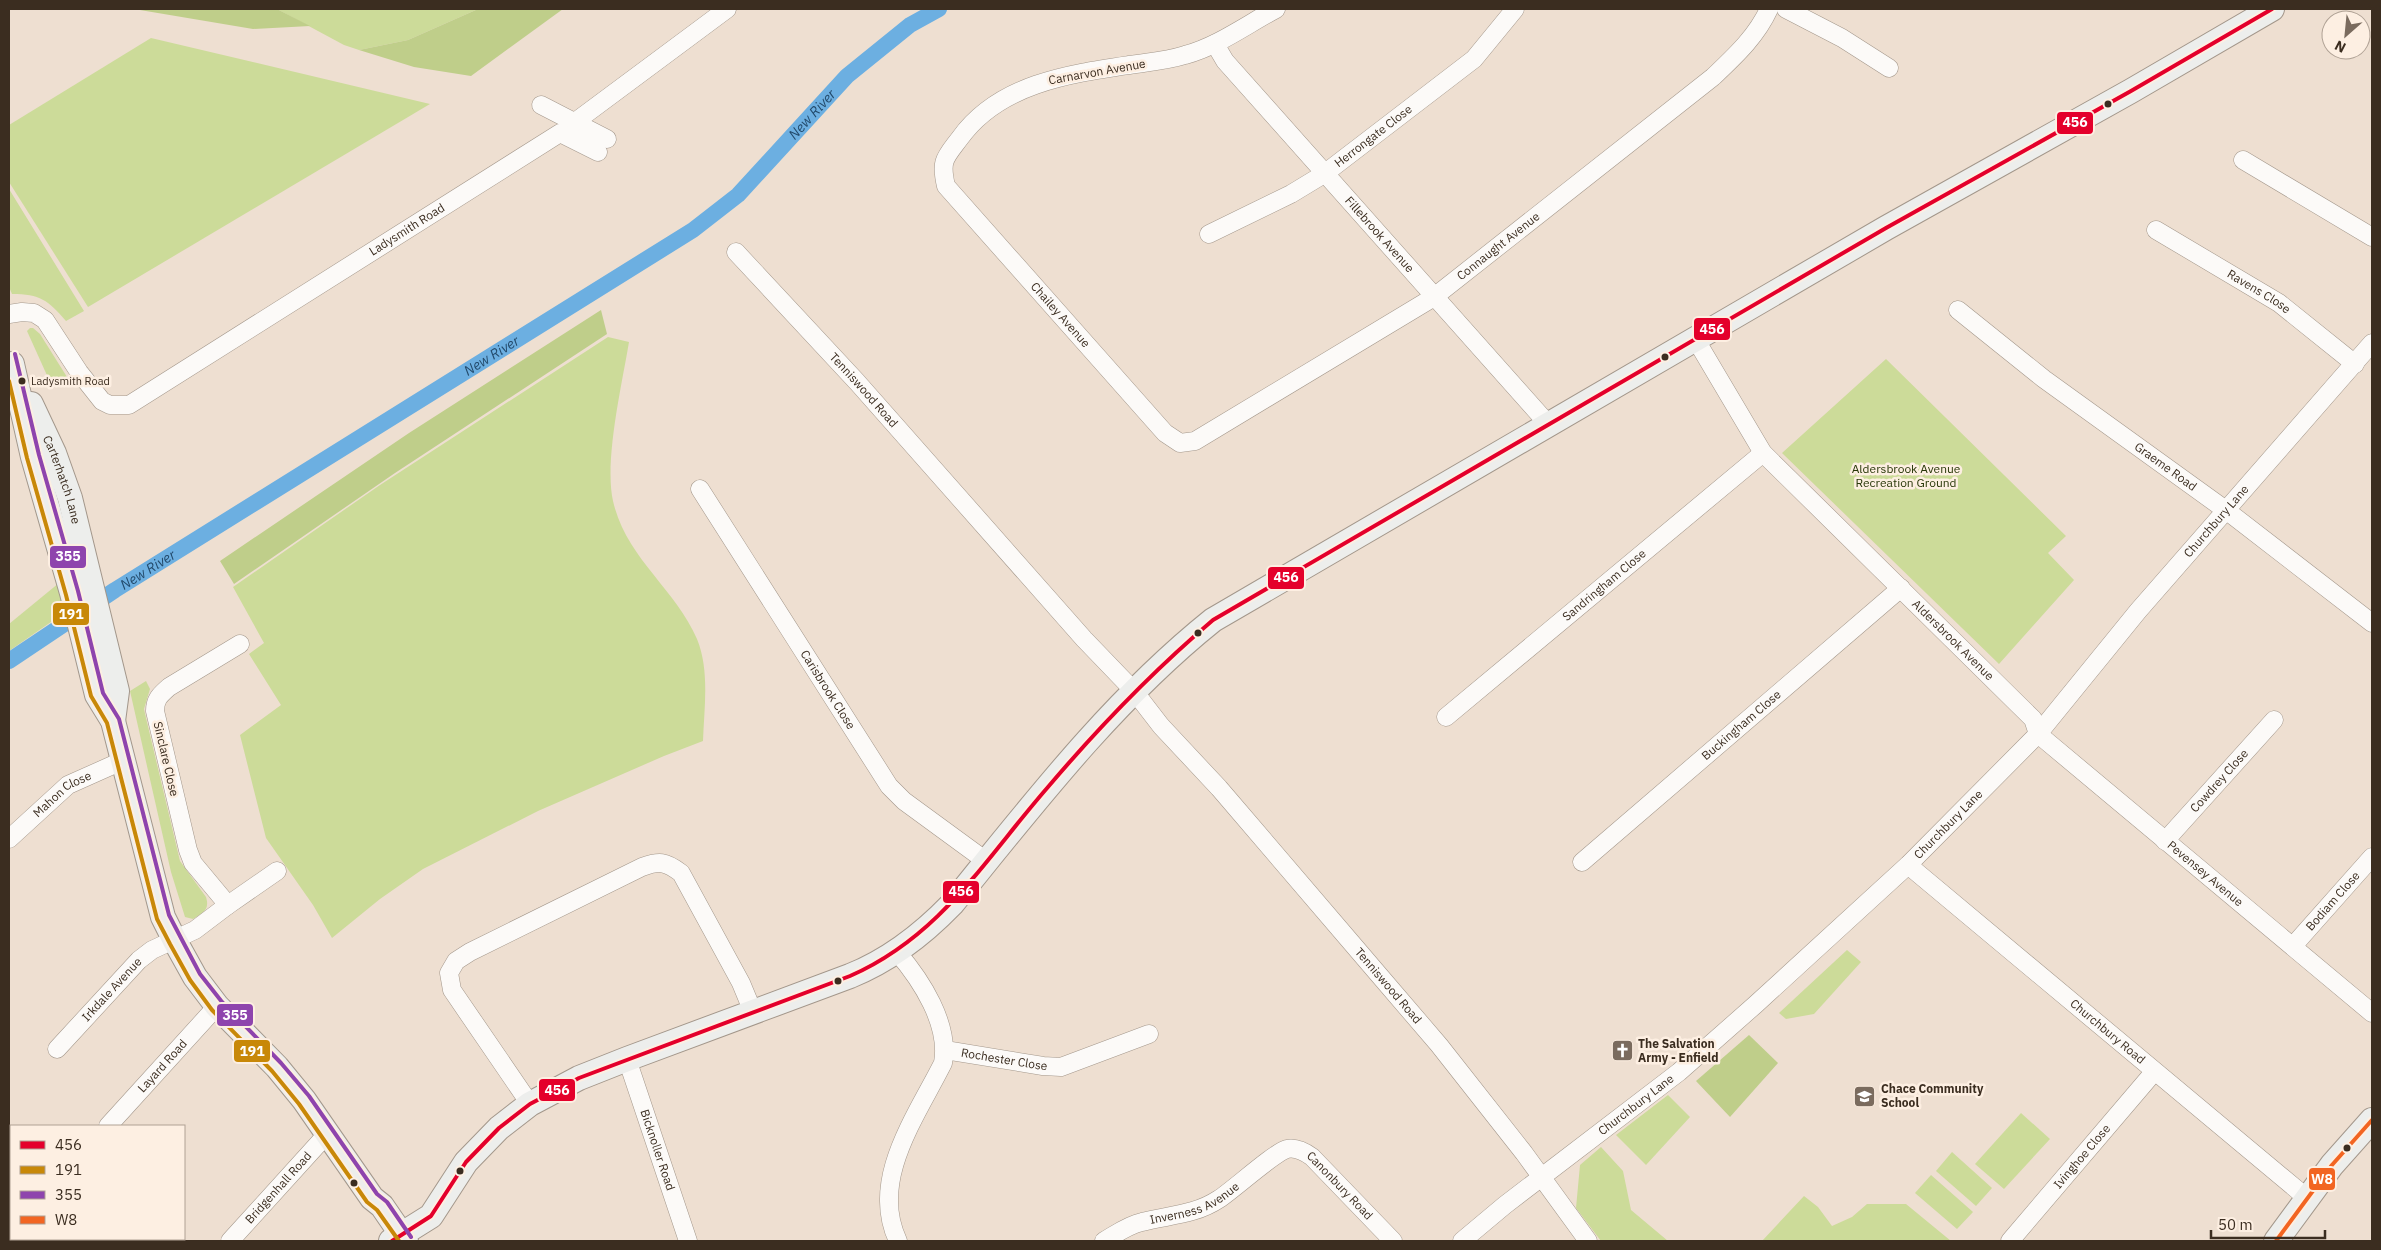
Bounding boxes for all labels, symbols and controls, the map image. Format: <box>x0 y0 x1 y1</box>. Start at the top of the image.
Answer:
north arrow <box>2321 10 2371 60</box>
text: N <box>2331 36 2349 57</box>
street label: Carnarvon Avenue <box>1047 56 1147 87</box>
water label: New River <box>784 85 840 143</box>
unlabelled marker <box>2103 99 2113 109</box>
street label: Herrongate Close <box>1331 101 1415 170</box>
line badge: 456 <box>2056 111 2094 135</box>
text: 456 <box>2062 113 2088 131</box>
street label: Fillebrook Avenue <box>1342 193 1418 276</box>
street label: Ladysmith Road <box>366 200 447 259</box>
street label: Connaught Avenue <box>1454 208 1543 283</box>
street label: Ravens Close <box>2225 266 2294 317</box>
street label: Chailey Avenue <box>1028 279 1094 351</box>
line badge: 456 <box>1693 317 1731 341</box>
text: 456 <box>1699 320 1725 338</box>
water label: New River <box>460 331 523 380</box>
street label: Tenniswood Road <box>827 349 901 430</box>
unlabelled marker <box>1660 352 1670 362</box>
place label: Ladysmith Road <box>31 374 110 388</box>
marker: Ladysmith Road <box>17 376 27 386</box>
street label: Carterhatch Lane <box>40 433 84 526</box>
street label: Graeme Road <box>2132 439 2200 494</box>
park label: Aldersbrook Avenue Recreation Ground <box>1852 461 1961 490</box>
street label: Churchbury Lane <box>2180 481 2252 560</box>
line badge: 355 <box>49 545 87 569</box>
water label: New River <box>117 545 179 594</box>
street label: Sandringham Close <box>1559 545 1649 624</box>
text: 355 <box>55 547 81 565</box>
line badge: 456 <box>1267 566 1305 590</box>
text: 456 <box>1273 568 1299 586</box>
street label: Aldersbrook Avenue <box>1909 596 1998 684</box>
line badge: 191 <box>52 602 90 626</box>
text: 191 <box>58 605 84 623</box>
unlabelled marker <box>1193 628 1203 638</box>
street label: Carisbrook Close <box>797 647 859 732</box>
street label: Buckingham Close <box>1698 686 1784 763</box>
street label: Sinclare Close <box>151 720 182 798</box>
street label: Cowdrey Close <box>2187 745 2251 815</box>
street label: Mahon Close <box>30 767 94 820</box>
street label: Churchbury Lane <box>1910 786 1986 862</box>
street label: Pevensey Avenue <box>2165 837 2247 909</box>
street label: Bodiam Close <box>2302 868 2363 934</box>
line badge: 456 <box>942 880 980 904</box>
text: 456 <box>948 882 974 900</box>
street label: Tenniswood Road <box>1352 944 1425 1026</box>
street label: Irkdale Avenue <box>78 954 145 1024</box>
unlabelled marker <box>833 976 843 986</box>
street label: Churchbury Road <box>2067 996 2149 1067</box>
line badge: 355 <box>216 1003 254 1027</box>
text: 355 <box>222 1006 248 1024</box>
street label: Layard Road <box>134 1036 190 1095</box>
place label: The Salvation Army - Enfield <box>1638 1036 1719 1065</box>
line badge: 191 <box>233 1039 271 1063</box>
church icon: The Salvation Army - Enfield <box>1610 1039 1634 1063</box>
text: 191 <box>239 1042 265 1060</box>
street label: Rochester Close <box>960 1045 1048 1073</box>
street label: Churchbury Lane <box>1595 1070 1677 1138</box>
line badge: 456 <box>538 1078 576 1102</box>
text: 456 <box>544 1081 570 1099</box>
place label: Chace Community School <box>1881 1081 1984 1110</box>
school or university icon: Chace Community School <box>1853 1084 1877 1108</box>
street label: Bicknoller Road <box>637 1107 679 1192</box>
street label: Ivinghoe Close <box>2050 1121 2113 1191</box>
legend <box>10 1125 185 1240</box>
text: 456 <box>55 1135 82 1154</box>
unlabelled marker <box>2342 1143 2352 1153</box>
street label: Bridgenhall Road <box>242 1148 315 1227</box>
street label: Canonbury Road <box>1304 1148 1376 1223</box>
text: 191 <box>55 1160 82 1179</box>
unlabelled marker <box>455 1166 465 1176</box>
line badge: W8 <box>2308 1167 2336 1191</box>
text: W8 <box>2311 1170 2333 1188</box>
unlabelled marker <box>349 1178 359 1188</box>
street label: Inverness Avenue <box>1148 1178 1242 1227</box>
text: 355 <box>55 1185 82 1204</box>
scale bar <box>2211 1208 2325 1240</box>
text: W8 <box>55 1210 77 1229</box>
text: 50 m <box>2218 1215 2253 1234</box>

